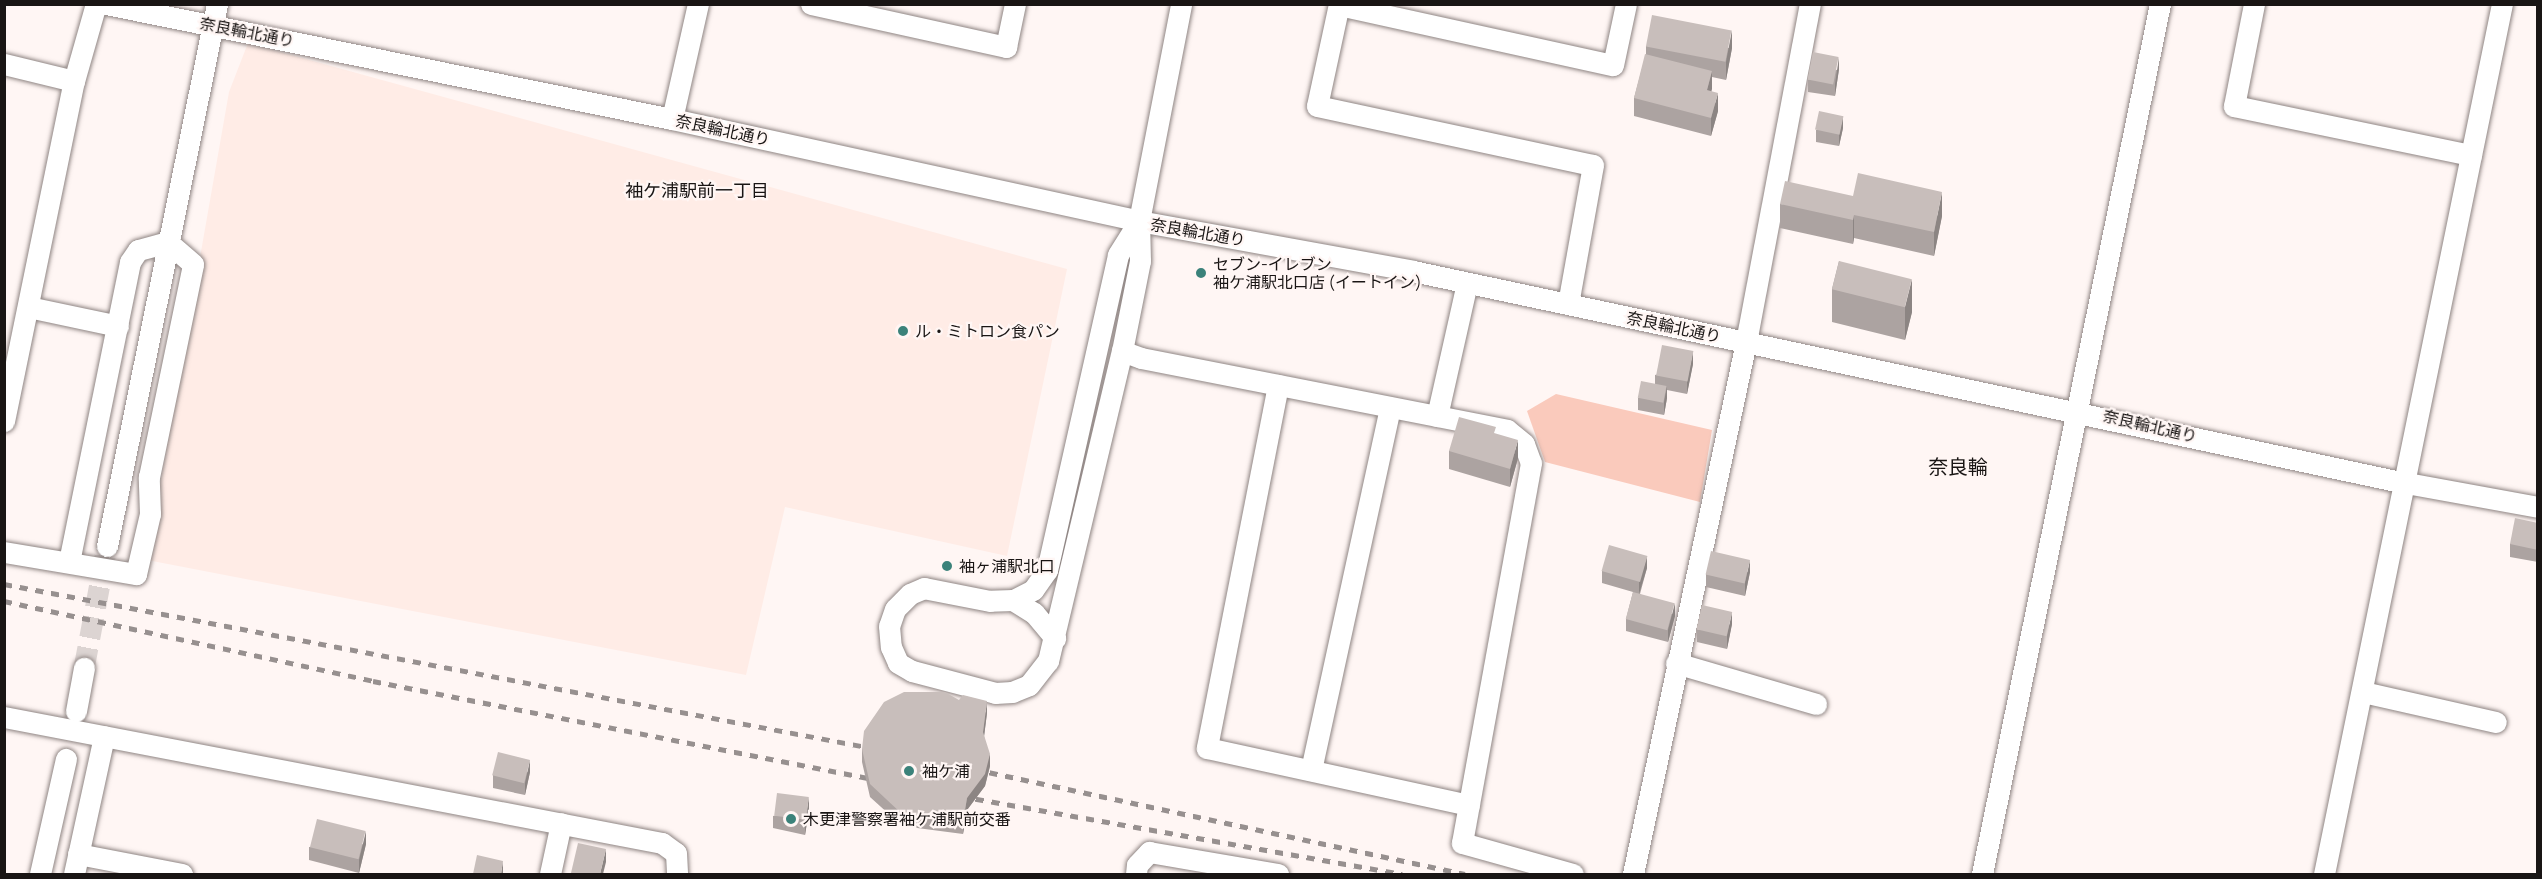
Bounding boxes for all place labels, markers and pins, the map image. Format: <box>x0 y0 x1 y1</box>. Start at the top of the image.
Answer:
place label: セブン-イレブン 袖ケ浦駅北口店 (イートイン) <box>1213 254 1422 292</box>
marker: セブン-イレブン 袖ケ浦駅北口店 (イートイン) <box>1194 266 1208 280</box>
place label: ル・ミトロン食パン <box>915 321 1059 341</box>
marker: ル・ミトロン食パン <box>896 324 910 338</box>
place label: 袖ヶ浦駅北口 <box>959 556 1055 576</box>
marker: 袖ヶ浦駅北口 <box>940 559 954 573</box>
place label: 袖ケ浦 <box>922 761 970 781</box>
marker: 袖ケ浦 <box>900 762 918 780</box>
place label: 木更津警察署袖ケ浦駅前交番 <box>803 809 1011 829</box>
marker: 木更津警察署袖ケ浦駅前交番 <box>784 812 798 826</box>

